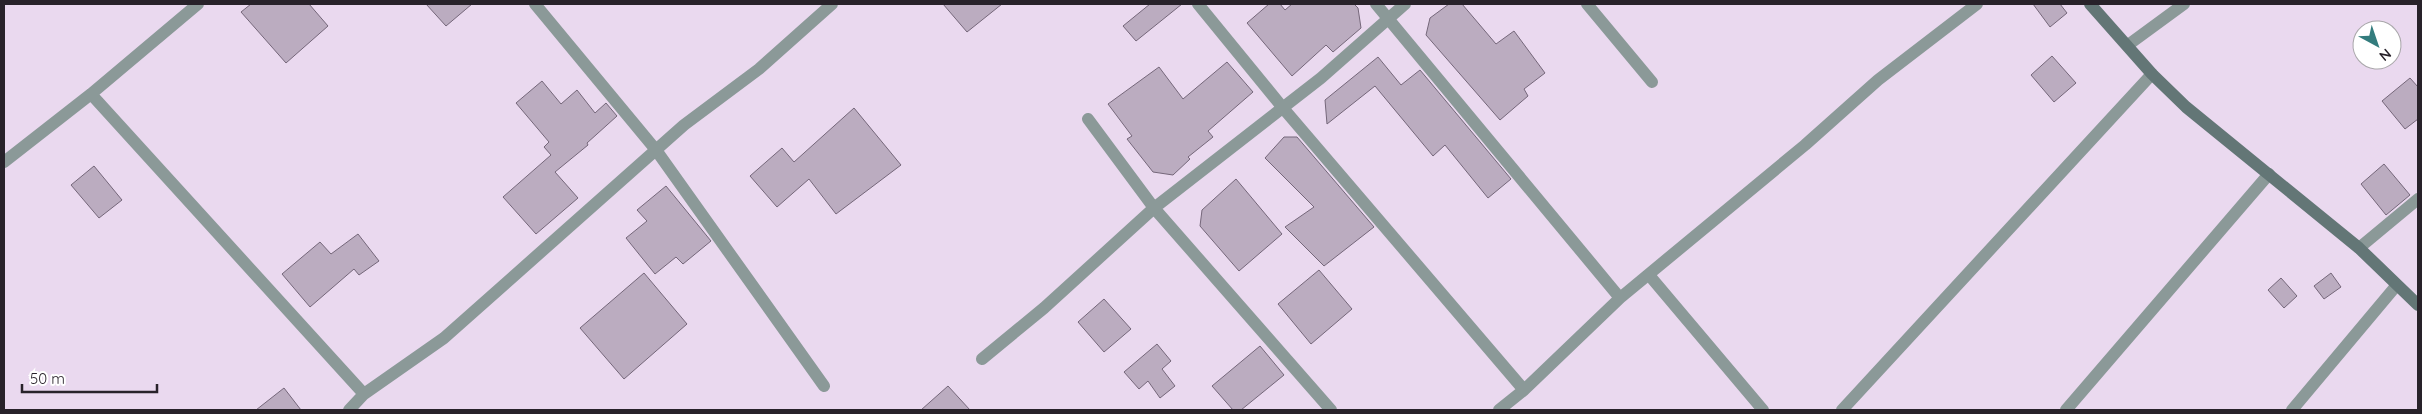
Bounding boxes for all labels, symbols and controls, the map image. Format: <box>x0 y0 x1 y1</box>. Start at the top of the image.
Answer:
north arrow <box>2352 20 2402 70</box>
text: N <box>2376 45 2395 65</box>
scale bar <box>22 362 158 394</box>
text: 50 m <box>30 369 65 388</box>

